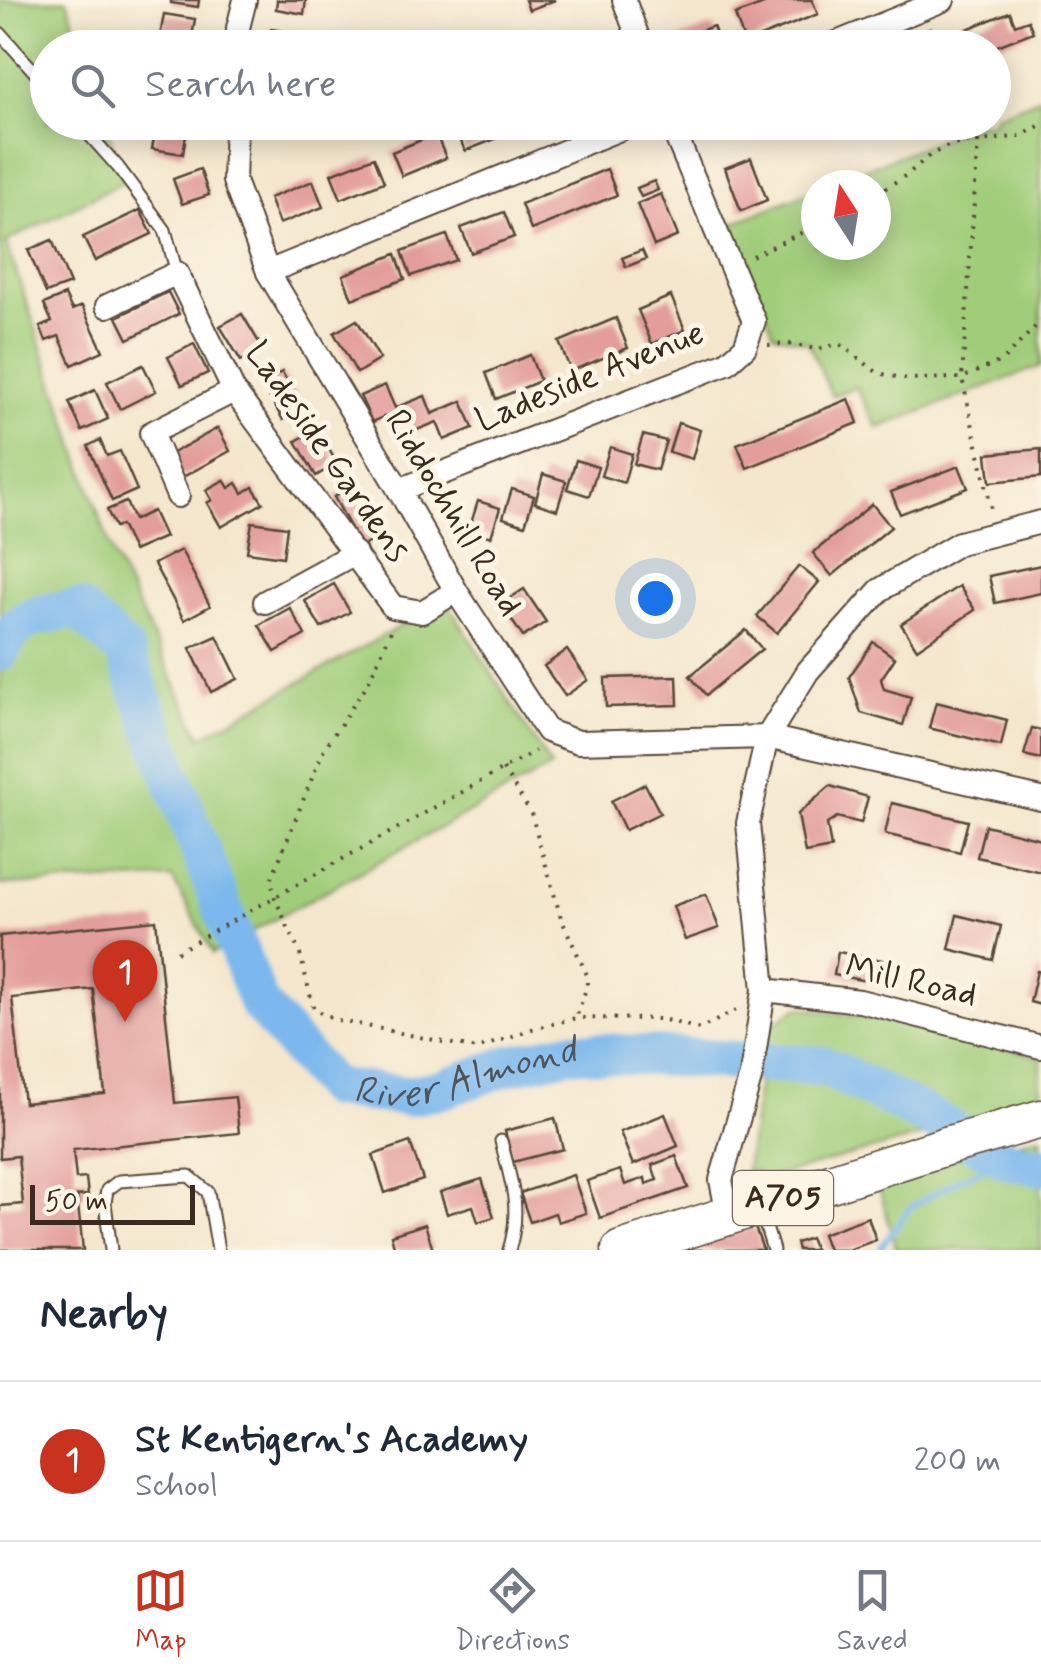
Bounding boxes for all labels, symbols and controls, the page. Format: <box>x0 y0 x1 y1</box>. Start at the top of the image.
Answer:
search box <box>30 30 1011 140</box>
icon: search <box>65 58 120 113</box>
text: Search here <box>145 61 336 110</box>
north arrow <box>801 170 891 260</box>
street label: Ladeside Avenue <box>469 310 711 444</box>
street label: Ladeside Gardens <box>234 333 420 571</box>
street label: Riddochhill Road <box>373 401 533 625</box>
your location <box>630 573 681 624</box>
pin: 1 <box>92 940 158 1022</box>
street label: Mill Road <box>841 944 981 1018</box>
water label: River Almond <box>351 1025 585 1121</box>
road number: A705 <box>733 1171 833 1225</box>
scale bar <box>30 1180 195 1224</box>
text: 50 m <box>45 1184 108 1221</box>
text: Nearby <box>40 1288 168 1343</box>
text: St Kentigern's Academy <box>135 1416 528 1465</box>
text: 1 <box>65 1440 80 1482</box>
text: 200 m <box>914 1440 1001 1482</box>
text: School <box>135 1465 218 1507</box>
tab: Map <box>133 1563 188 1660</box>
tab: Directions <box>455 1563 570 1660</box>
tab: Saved <box>837 1563 908 1660</box>

